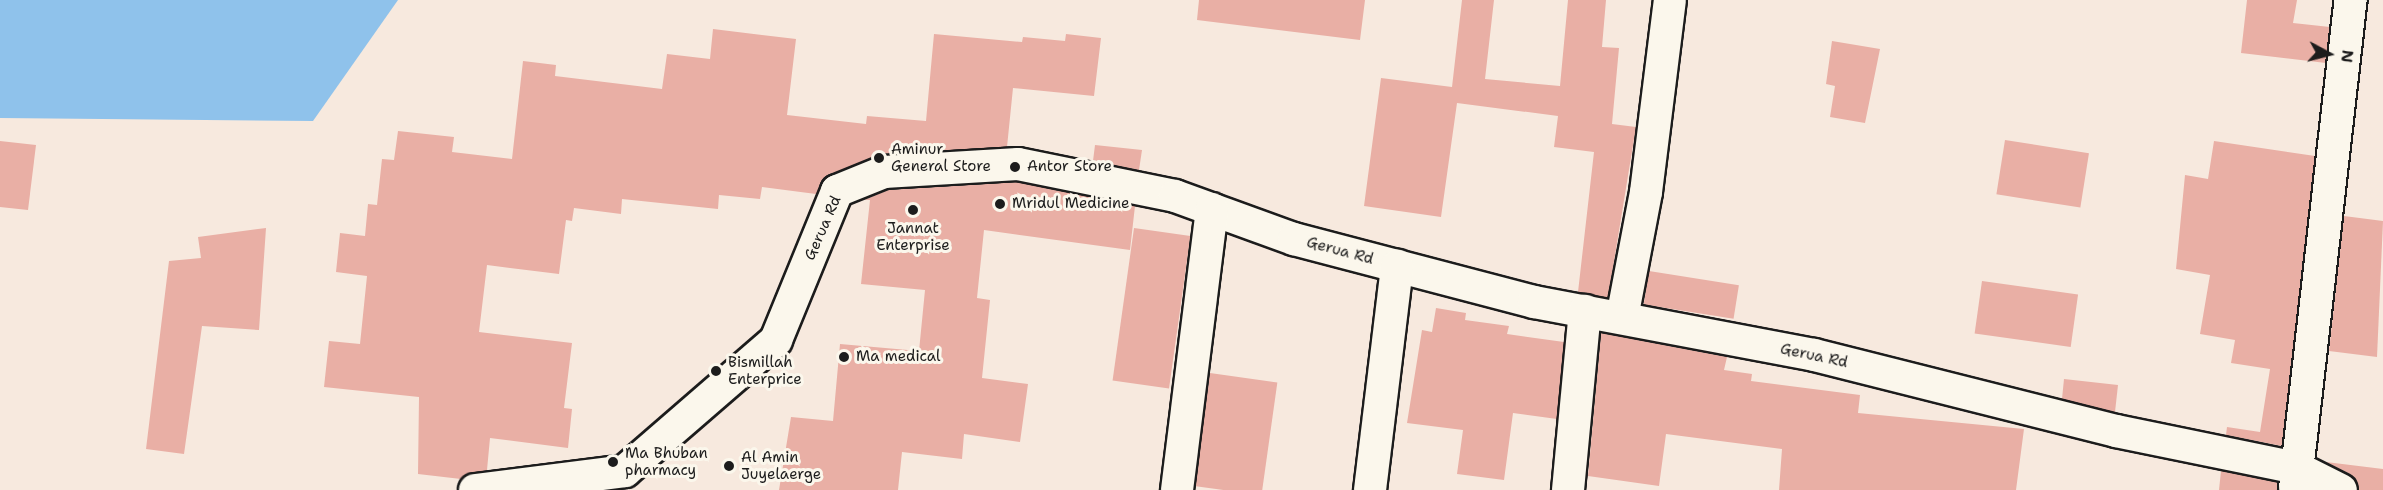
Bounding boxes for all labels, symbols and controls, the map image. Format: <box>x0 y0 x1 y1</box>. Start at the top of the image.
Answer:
north arrow <box>2299 24 2359 84</box>
text: N <box>2336 49 2359 64</box>
place label: Aminur General Store <box>891 140 991 175</box>
marker: Aminur General Store <box>872 151 886 165</box>
place label: Antor Store <box>1027 158 1112 176</box>
marker: Antor Store <box>1008 160 1022 174</box>
street label: Gerua Rd <box>801 193 845 263</box>
place label: Mridul Medicine <box>1012 195 1130 213</box>
marker: Mridul Medicine <box>993 197 1007 211</box>
marker: Jannat Enterprise <box>906 203 920 217</box>
place label: Jannat Enterprise <box>876 219 950 254</box>
street label: Gerua Rd <box>1305 233 1375 269</box>
street label: Gerua Rd <box>1779 340 1849 372</box>
place label: Ma medical <box>856 348 941 366</box>
marker: Ma medical <box>837 350 851 364</box>
place label: Bismillah Enterprice <box>728 353 802 388</box>
marker: Bismillah Enterprice <box>709 364 723 378</box>
place label: Ma Bhuban pharmacy <box>625 444 708 479</box>
place label: Al Amin Juyelaerge <box>741 448 821 483</box>
marker: Ma Bhuban pharmacy <box>606 455 620 469</box>
marker: Al Amin Juyelaerge <box>722 459 736 473</box>

